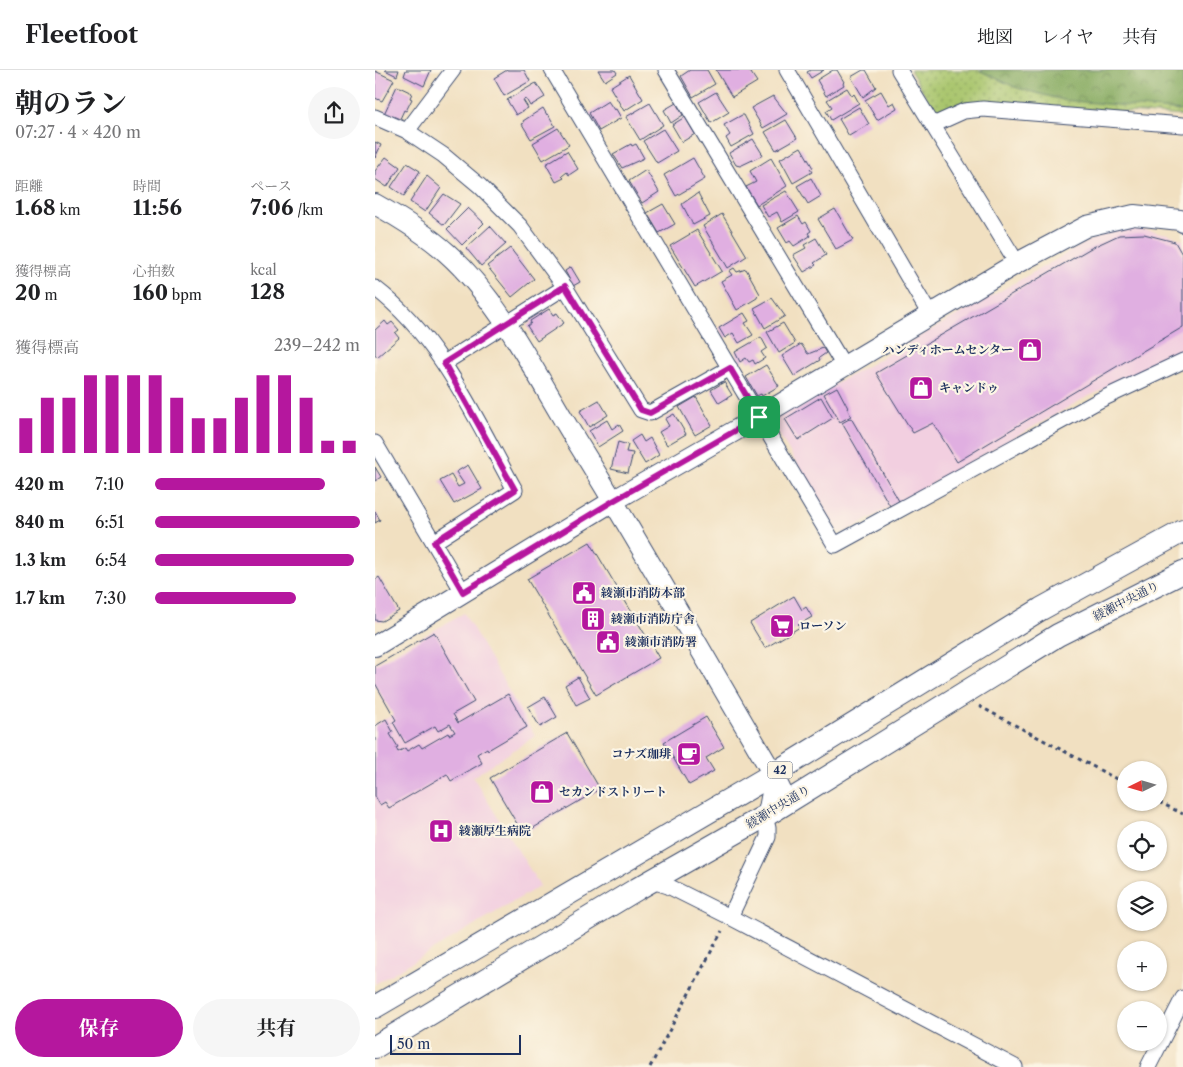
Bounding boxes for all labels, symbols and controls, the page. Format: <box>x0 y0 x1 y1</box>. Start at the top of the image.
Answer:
text: Fleetfoot <box>25 20 138 49</box>
text: 地図 <box>977 26 1013 48</box>
text: レイヤ <box>1041 26 1094 48</box>
text: 共有 <box>1122 26 1158 48</box>
text: 朝のラン <box>15 86 127 120</box>
button: share <box>308 87 360 139</box>
text: 07:27 · 4 × 420 m <box>15 122 141 142</box>
text: 距離 <box>15 177 43 195</box>
text: 時間 <box>133 177 161 195</box>
text: ペース <box>250 177 292 195</box>
text: 1.68 <box>15 195 56 220</box>
text: 11:56 <box>133 195 182 220</box>
text: 7:06 <box>250 195 293 220</box>
text: km <box>56 201 81 219</box>
text: /km <box>293 201 323 219</box>
text: kcal <box>250 261 277 279</box>
text: 獲得標高 <box>15 262 71 280</box>
text: 心拍数 <box>133 262 175 280</box>
text: 128 <box>250 279 285 304</box>
text: 20 <box>15 280 41 305</box>
text: 160 <box>133 280 168 305</box>
text: m <box>41 286 58 304</box>
text: bpm <box>168 286 202 304</box>
text: 239–242 m <box>274 335 360 355</box>
text: 獲得標高 <box>15 337 79 357</box>
shop icon: ハンディホームセンター <box>1017 337 1043 363</box>
place label: ハンディホームセンター <box>882 342 1013 357</box>
shop icon: キャンドゥ <box>908 375 934 401</box>
place label: キャンドゥ <box>939 380 999 395</box>
pin <box>738 396 780 438</box>
icon: arrive <box>745 403 773 431</box>
text: 420 m <box>15 474 64 494</box>
text: 7:10 <box>95 474 124 494</box>
text: 840 m <box>15 512 64 532</box>
text: 6:51 <box>95 512 124 532</box>
text: 1.3 km <box>15 550 66 570</box>
text: 6:54 <box>95 550 127 570</box>
street label: 綾瀬中央通り <box>1090 578 1161 624</box>
public building icon: 綾瀬市消防本部 <box>571 580 597 606</box>
place label: 綾瀬市消防本部 <box>601 585 685 600</box>
text: 1.7 km <box>15 588 65 608</box>
text: 7:30 <box>95 588 126 608</box>
building icon: 綾瀬市消防庁舎 <box>580 606 606 632</box>
place label: 綾瀬市消防庁舎 <box>611 611 695 626</box>
supermarket icon: ローソン <box>769 613 795 639</box>
place label: ローソン <box>799 618 847 633</box>
public building icon: 綾瀬市消防署 <box>595 629 621 655</box>
place label: 綾瀬市消防署 <box>625 634 697 649</box>
cafe icon: コナズ珈琲 <box>676 741 702 767</box>
place label: コナズ珈琲 <box>611 746 671 761</box>
north arrow <box>1117 761 1167 811</box>
map controls <box>1117 761 1167 1051</box>
road number: 42 <box>767 762 793 778</box>
shop icon: セカンドストリート <box>529 779 555 805</box>
street label: 綾瀬中央通り <box>743 782 812 832</box>
place label: セカンドストリート <box>559 784 667 799</box>
hospital icon: 綾瀬厚生病院 <box>428 818 454 844</box>
button: locate <box>1117 821 1167 871</box>
place label: 綾瀬厚生病院 <box>459 823 531 838</box>
button: layers <box>1117 881 1167 931</box>
button: + <box>1117 941 1167 991</box>
button: 保存 <box>15 999 183 1057</box>
button: 共有 <box>193 999 360 1057</box>
button: − <box>1117 1001 1167 1051</box>
scale bar <box>390 1032 521 1055</box>
text: 50 m <box>397 1035 430 1053</box>

